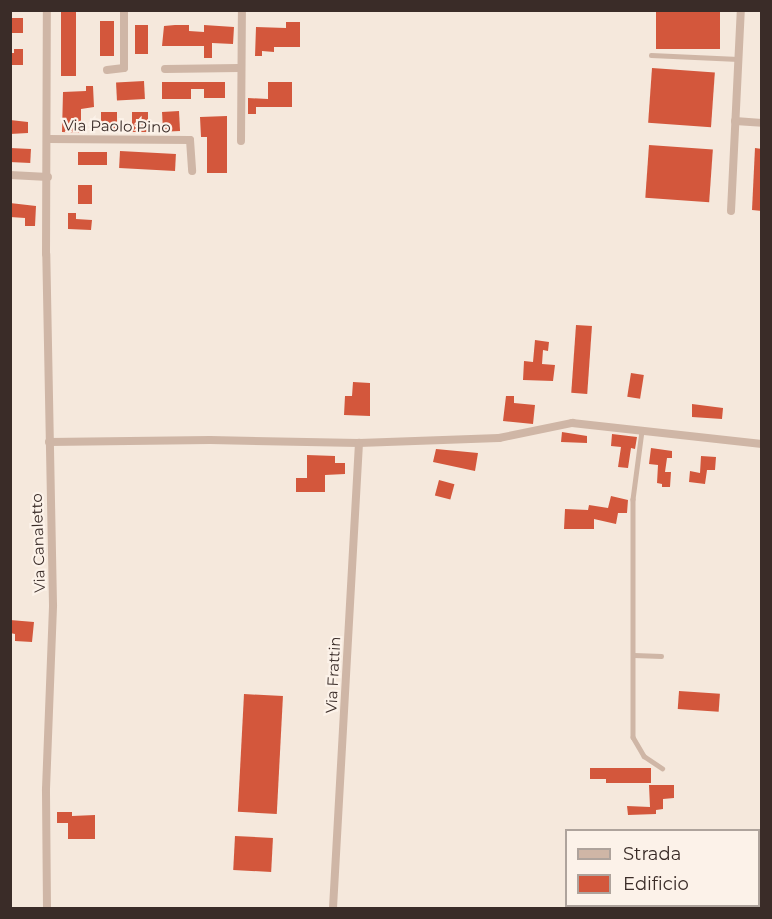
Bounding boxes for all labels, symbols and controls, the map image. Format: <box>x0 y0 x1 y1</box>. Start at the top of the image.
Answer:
street label: Via Paolo Pino <box>63 116 171 136</box>
street label: Via Canaletto <box>27 493 49 593</box>
street label: Via Frattin <box>322 636 344 714</box>
legend <box>565 829 760 907</box>
text: Strada <box>623 843 681 865</box>
text: Edificio <box>623 873 689 895</box>

